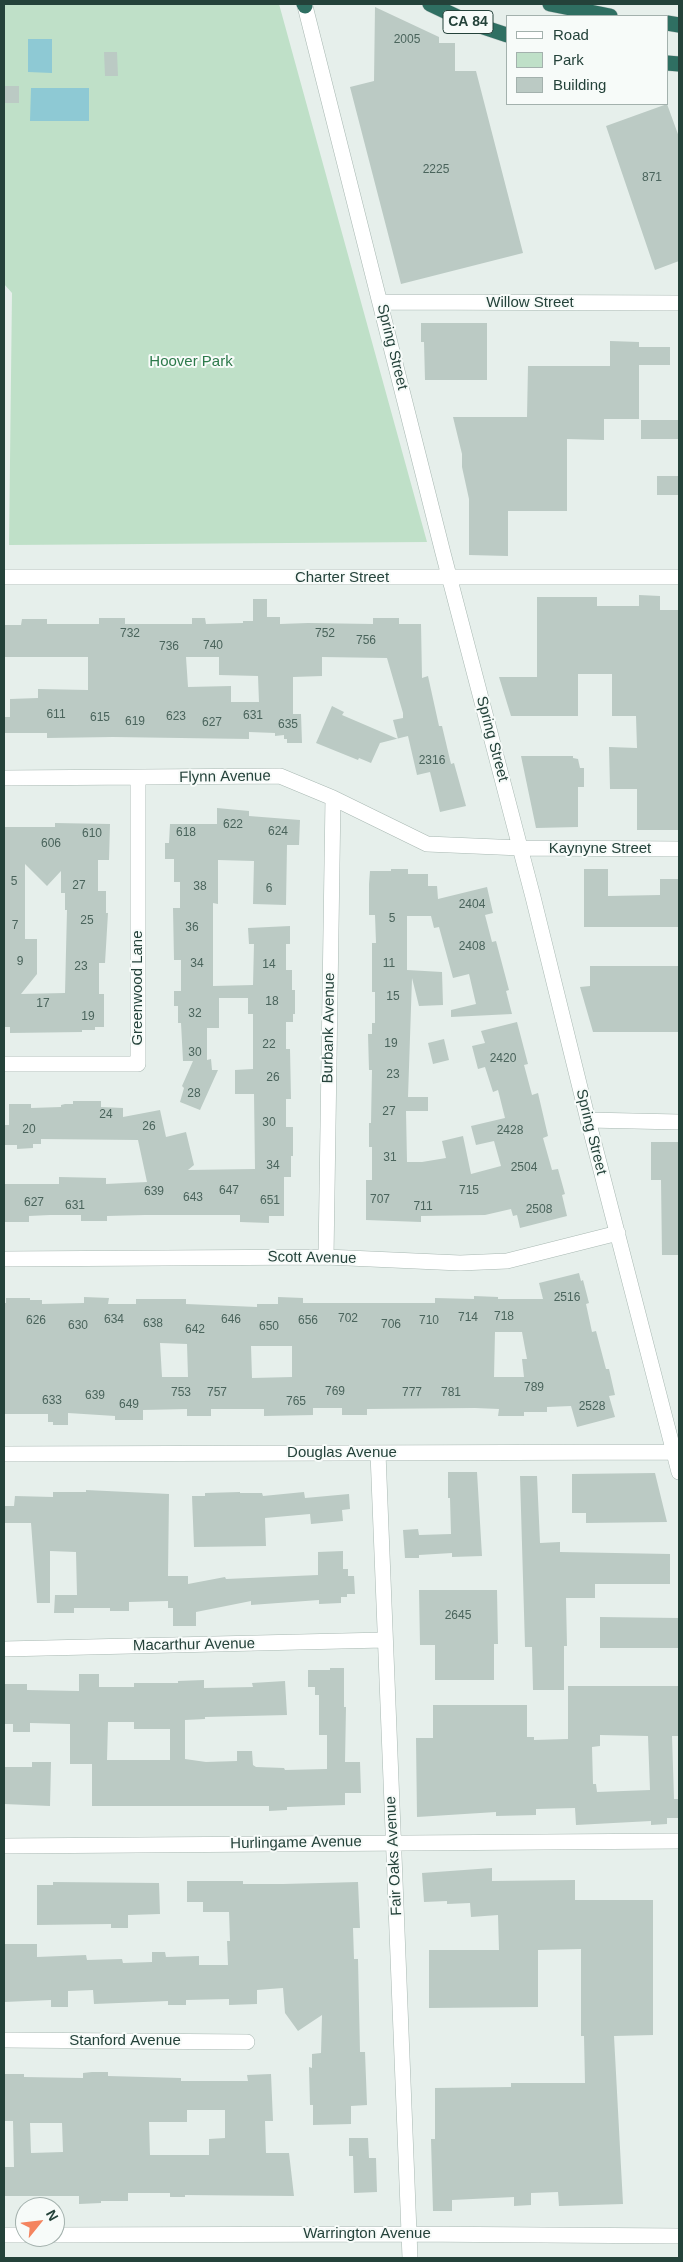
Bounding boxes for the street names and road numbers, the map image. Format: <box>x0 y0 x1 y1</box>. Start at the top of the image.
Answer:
road number: CA 84 <box>443 11 493 34</box>
street label: Willow Street <box>486 294 574 312</box>
street label: Spring Street <box>373 302 411 392</box>
street label: Charter Street <box>295 569 389 587</box>
street label: Spring Street <box>472 694 512 784</box>
street label: Flynn Avenue <box>179 767 271 787</box>
street label: Kaynyne Street <box>549 840 651 858</box>
street label: Greenwood Lane <box>129 930 147 1046</box>
street label: Burbank Avenue <box>319 973 339 1083</box>
street label: Spring Street <box>572 1087 610 1177</box>
street label: Scott Avenue <box>267 1248 357 1268</box>
street label: Douglas Avenue <box>287 1444 397 1462</box>
street label: Macarthur Avenue <box>133 1635 255 1655</box>
street label: Fair Oaks Avenue <box>382 1796 406 1916</box>
street label: Hurlingame Avenue <box>230 1833 362 1853</box>
street label: Stanford Avenue <box>69 2032 181 2050</box>
street label: Warrington Avenue <box>303 2225 431 2243</box>

